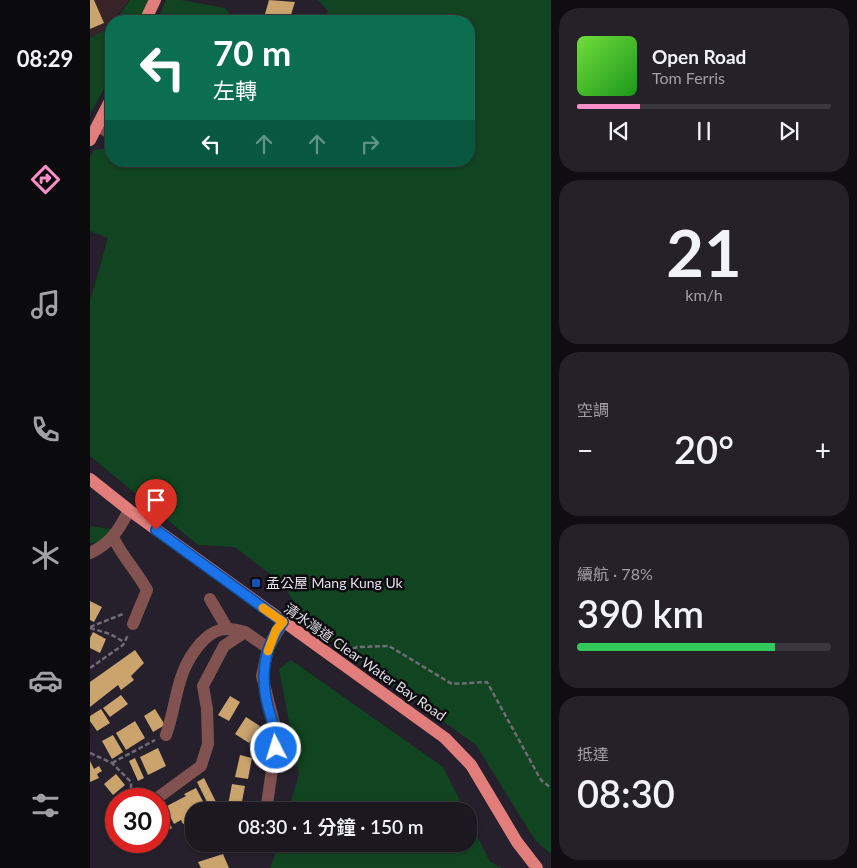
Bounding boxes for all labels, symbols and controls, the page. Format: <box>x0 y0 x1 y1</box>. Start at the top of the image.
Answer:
text: 70 m <box>213 31 291 73</box>
icon: left <box>130 35 195 100</box>
text: 08:29 <box>17 45 73 72</box>
text: Open Road <box>652 45 746 68</box>
text: Tom Ferris <box>652 68 725 87</box>
text: 左轉 <box>213 77 257 104</box>
icon: previous <box>605 117 633 145</box>
icon: pause <box>690 117 718 145</box>
icon: next <box>775 117 803 145</box>
icon: left <box>197 130 225 158</box>
icon: ahead <box>250 130 278 158</box>
icon: ahead <box>303 130 331 158</box>
icon: right <box>356 130 384 158</box>
icon: directions <box>28 162 63 197</box>
text: 21 <box>666 213 742 291</box>
text: km/h <box>685 285 723 304</box>
icon: music <box>28 287 63 322</box>
text: 空調 <box>577 400 609 419</box>
icon: phone <box>28 412 63 447</box>
text: 20° <box>674 426 734 472</box>
text: − <box>577 433 593 467</box>
text: + <box>815 433 831 467</box>
pin <box>135 479 177 530</box>
icon: arrive <box>142 486 170 514</box>
icon: climate <box>28 538 63 573</box>
text: 續航 · 78% <box>577 564 653 583</box>
place label: 孟公屋 Mang Kung Uk <box>266 574 404 591</box>
marker: 孟公屋 Mang Kung Uk <box>250 577 262 589</box>
text: 390 km <box>577 590 704 636</box>
street label: 清水灣道 Clear Water Bay Road <box>281 599 449 724</box>
icon: car <box>28 663 63 698</box>
position arrow <box>249 721 301 773</box>
text: 抵達 <box>577 744 609 763</box>
text: 08:30 <box>577 770 675 816</box>
icon: filters <box>28 788 63 823</box>
speed limit sign: 30 <box>105 788 170 853</box>
text: 08:30 · 1 分鐘 · 150 m <box>238 815 424 838</box>

